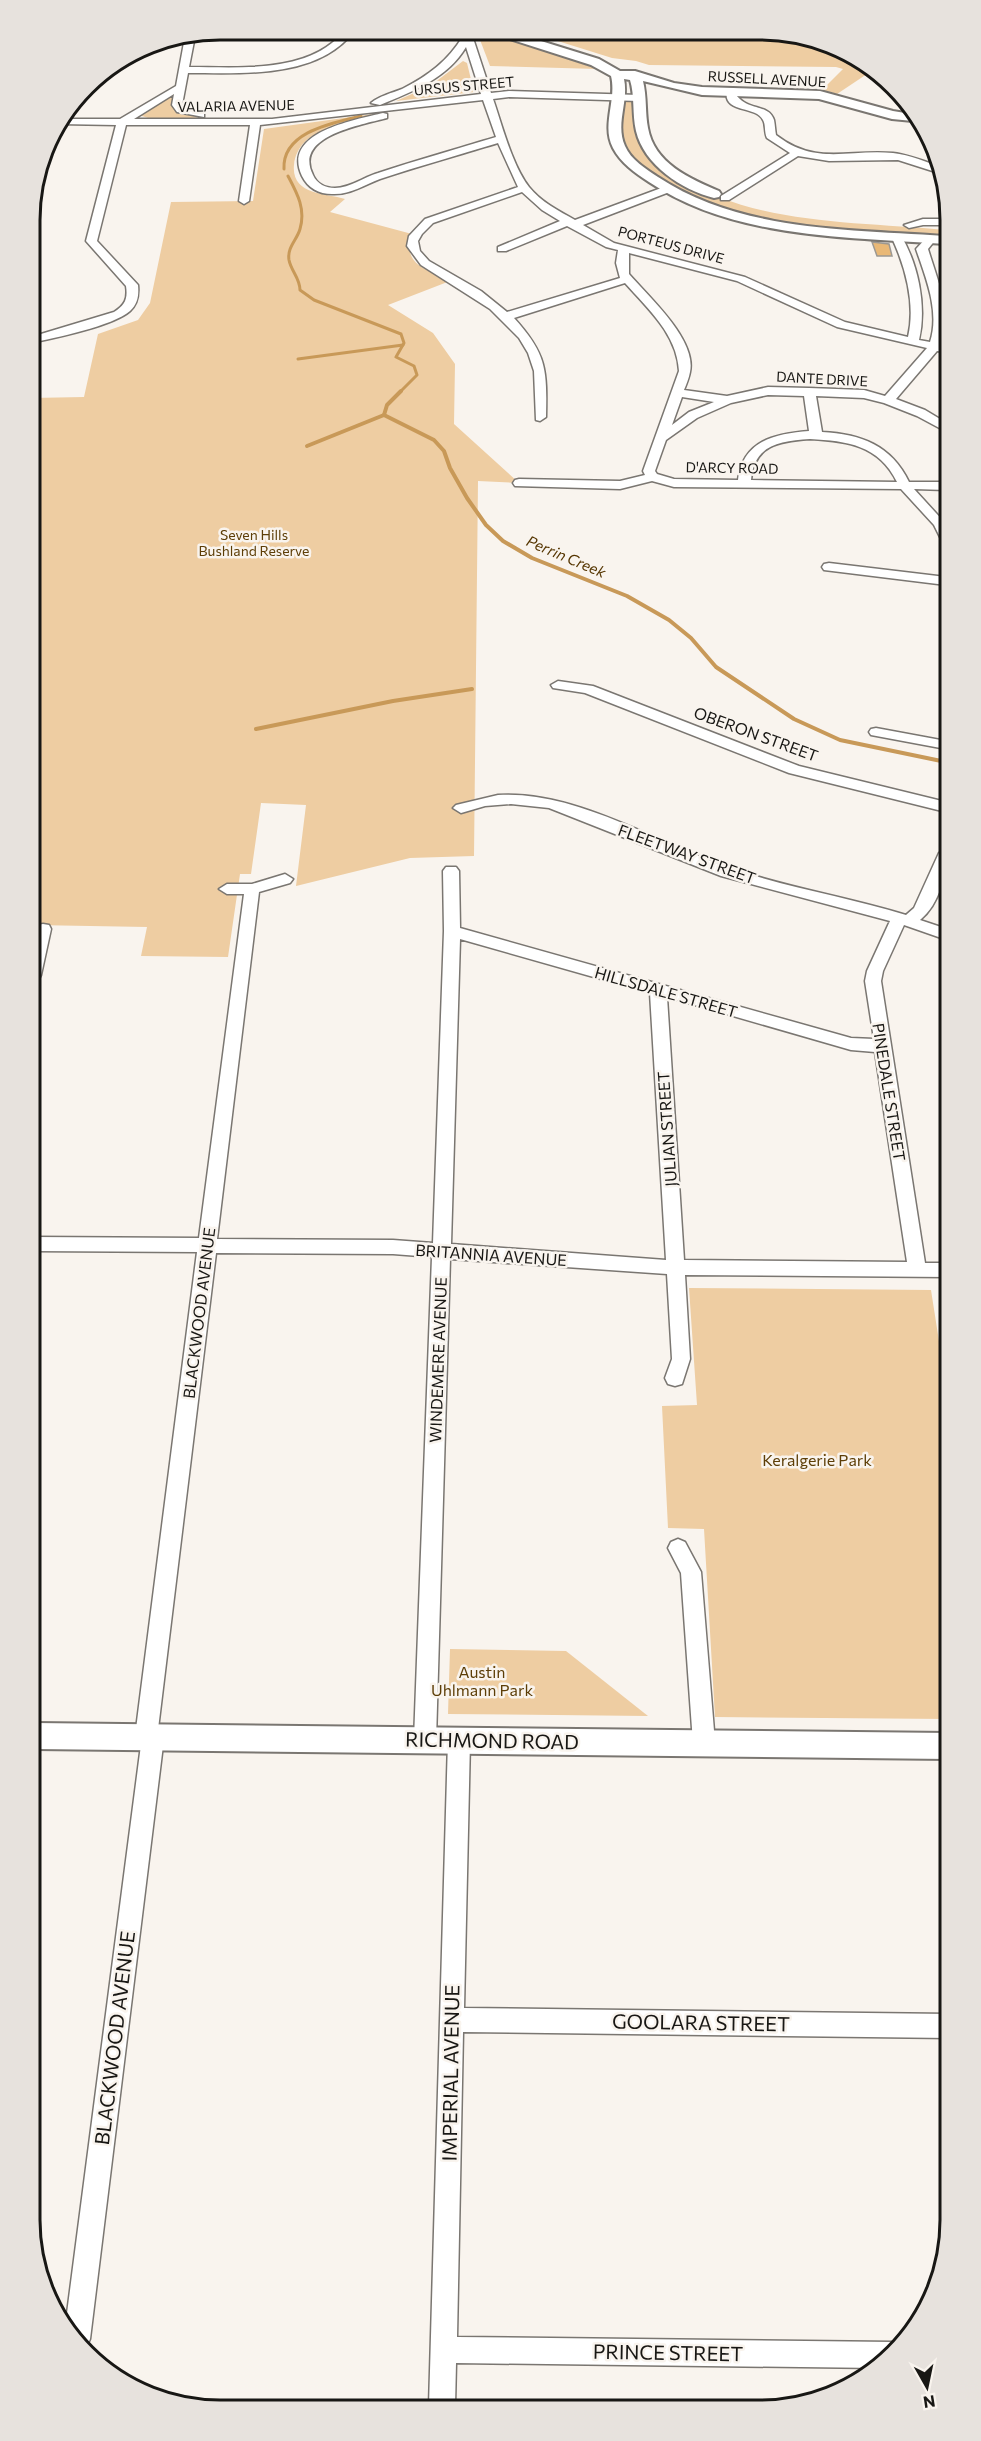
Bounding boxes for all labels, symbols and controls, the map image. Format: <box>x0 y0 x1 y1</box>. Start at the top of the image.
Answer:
street label: RUSSELL AVENUE <box>707 67 827 90</box>
street label: URSUS STREET <box>413 73 515 98</box>
street label: VALARIA AVENUE <box>177 96 295 115</box>
street label: PORTEUS DRIVE <box>616 222 726 267</box>
street label: DANTE DRIVE <box>776 368 868 389</box>
street label: D'ARCY ROAD <box>686 458 779 477</box>
park label: Seven Hills Bushland Reserve <box>199 526 309 559</box>
water label: Perrin Creek <box>524 531 610 581</box>
street label: OBERON STREET <box>691 702 821 765</box>
street label: FLEETWAY STREET <box>616 820 759 887</box>
street label: HILLSDALE STREET <box>593 962 740 1021</box>
street label: PINEDALE STREET <box>869 1022 910 1162</box>
street label: JULIAN STREET <box>653 1071 680 1187</box>
street label: BLACKWOOD AVENUE <box>179 1226 218 1400</box>
street label: BRITANNIA AVENUE <box>415 1240 567 1269</box>
street label: WINDEMERE AVENUE <box>425 1277 450 1443</box>
park label: Keralgerie Park <box>762 1450 872 1469</box>
park label: Austin Uhlmann Park <box>431 1662 533 1699</box>
street label: RICHMOND ROAD <box>405 1726 579 1754</box>
street label: BLACKWOOD AVENUE <box>89 1930 139 2146</box>
street label: IMPERIAL AVENUE <box>436 1984 464 2162</box>
street label: GOOLARA STREET <box>612 2008 790 2036</box>
street label: PRINCE STREET <box>593 2339 744 2365</box>
north arrow <box>897 2357 957 2417</box>
text: N <box>922 2392 937 2413</box>

